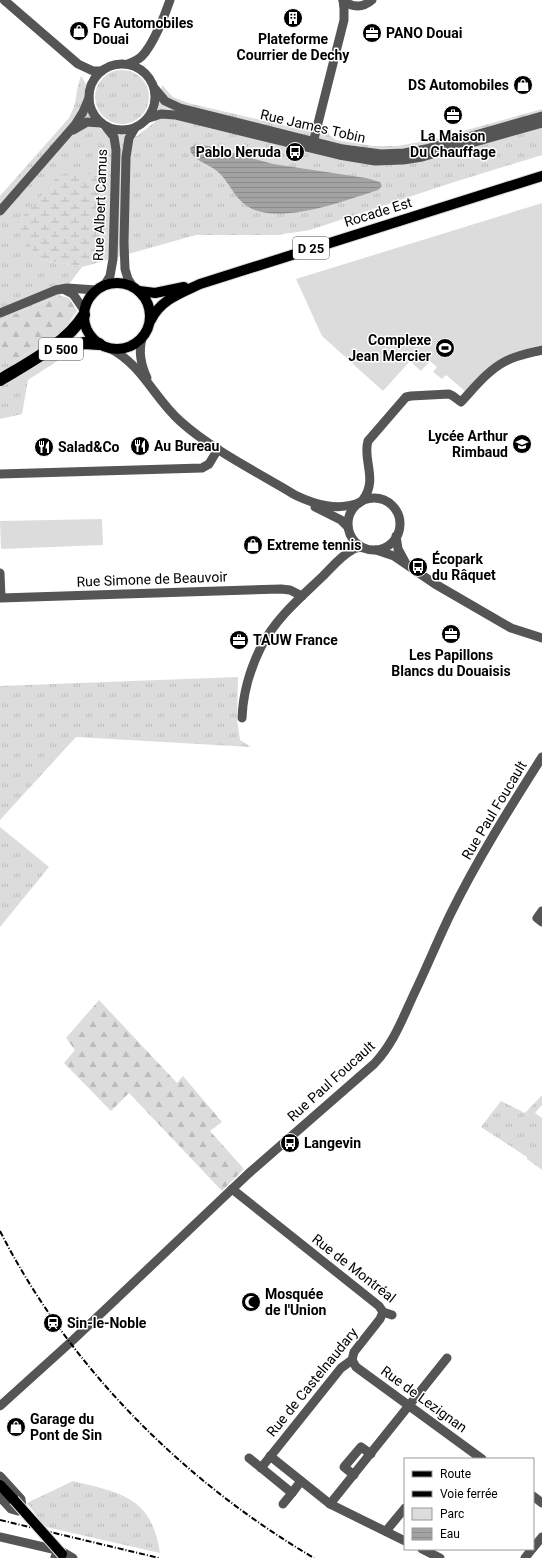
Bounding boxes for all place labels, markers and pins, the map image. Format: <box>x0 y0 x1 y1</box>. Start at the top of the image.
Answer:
building icon: Plateforme Courrier de Dechy <box>282 7 304 29</box>
place label: FG Automobiles Douai <box>93 15 193 47</box>
shop icon: FG Automobiles Douai <box>68 20 90 42</box>
office icon: PANO Douai <box>361 22 383 44</box>
place label: PANO Douai <box>386 25 462 41</box>
place label: Plateforme Courrier de Dechy <box>237 31 350 63</box>
shop icon: DS Automobiles <box>512 74 534 96</box>
place label: DS Automobiles <box>408 77 509 93</box>
office icon: La Maison Du Chauffage <box>442 104 464 126</box>
place label: La Maison Du Chauffage <box>410 128 496 160</box>
bus stop icon: Pablo Neruda <box>284 141 306 163</box>
place label: Pablo Neruda <box>196 144 282 160</box>
place label: Complexe Jean Mercier <box>348 332 431 364</box>
sports icon: Complexe Jean Mercier <box>434 337 456 359</box>
place label: Lycée Arthur Rimbaud <box>428 428 508 460</box>
school or university icon: Lycée Arthur Rimbaud <box>511 433 533 455</box>
restaurant icon: Au Bureau <box>129 435 151 457</box>
restaurant icon: Salad&Co <box>33 436 55 458</box>
place label: Au Bureau <box>154 438 219 454</box>
place label: Salad&Co <box>58 439 120 455</box>
shop icon: Extreme tennis <box>242 534 264 556</box>
place label: Extreme tennis <box>267 537 361 553</box>
place label: Écopark du Râquet <box>432 550 496 583</box>
bus stop icon: Écopark du Râquet <box>407 556 429 578</box>
office icon: Les Papillons Blancs du Douaisis <box>440 623 462 645</box>
office icon: TAUW France <box>228 629 250 651</box>
place label: TAUW France <box>253 632 338 648</box>
place label: Les Papillons Blancs du Douaisis <box>391 647 511 679</box>
bus stop icon: Langevin <box>279 1132 301 1154</box>
place label: Langevin <box>304 1135 361 1151</box>
place label: Mosquée de l'Union <box>265 1286 327 1318</box>
mosque icon: Mosquée de l'Union <box>240 1291 262 1313</box>
station icon: Sin-le-Noble <box>42 1312 64 1334</box>
place label: Sin-le-Noble <box>67 1315 147 1331</box>
place label: Garage du Pont de Sin <box>30 1411 102 1443</box>
shop icon: Garage du Pont de Sin <box>5 1416 27 1438</box>

